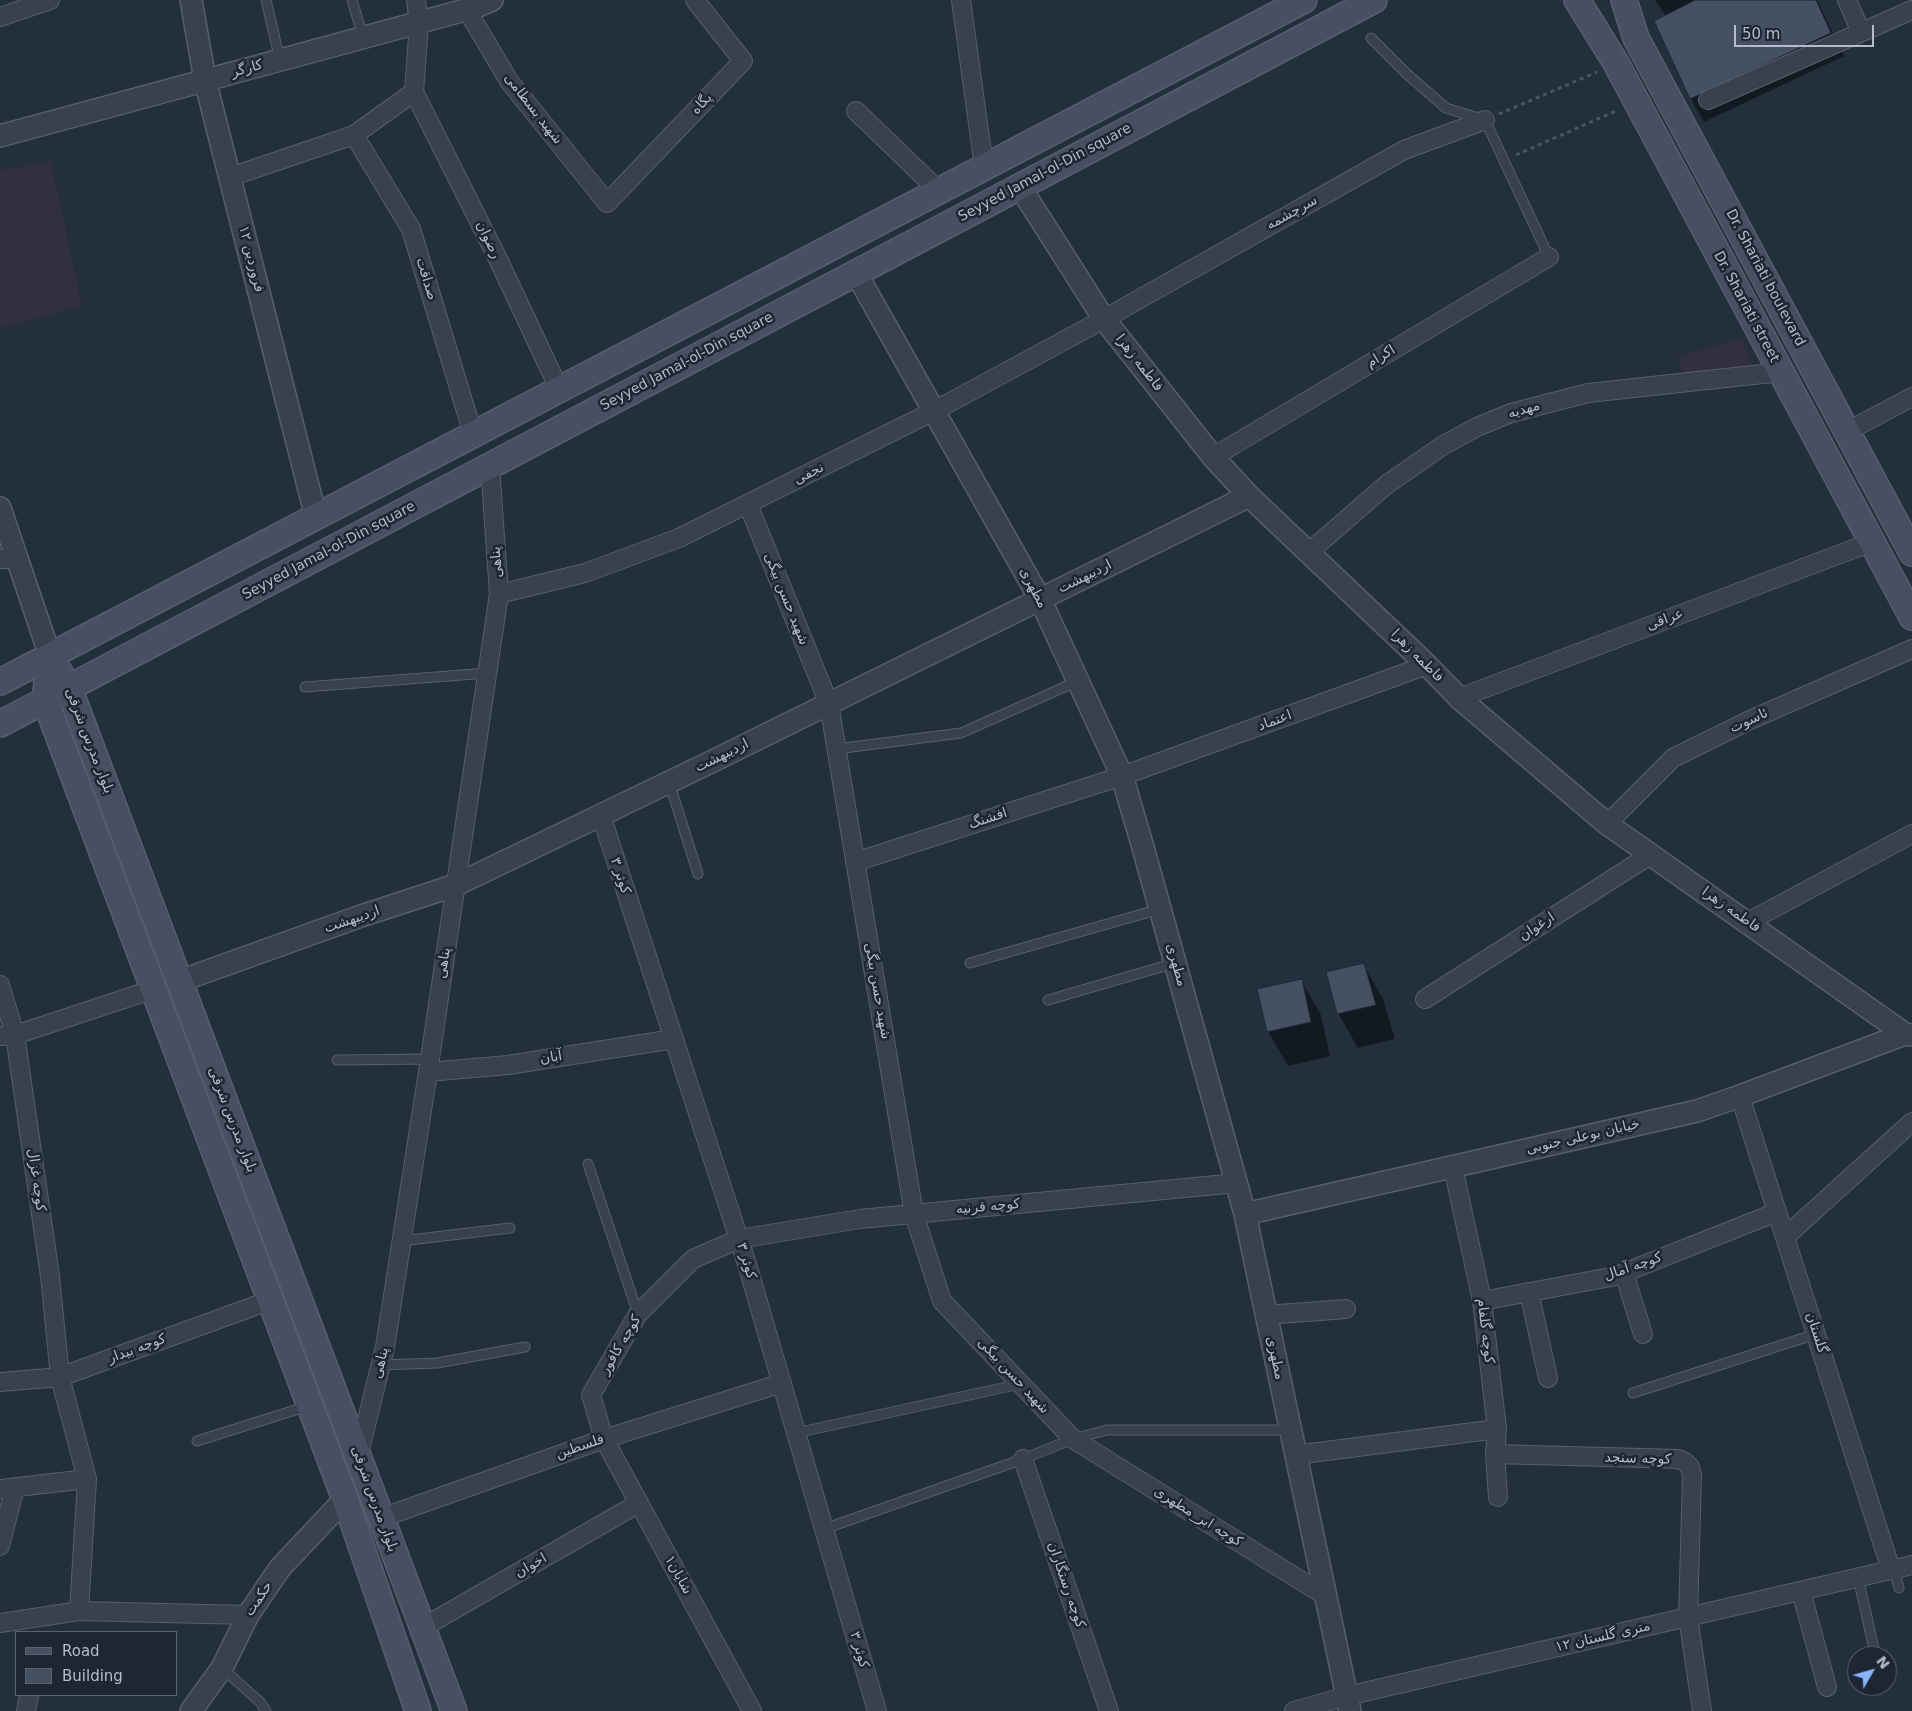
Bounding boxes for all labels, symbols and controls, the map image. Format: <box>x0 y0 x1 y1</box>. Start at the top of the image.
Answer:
scale bar <box>1737 15 1877 47</box>
text: 50 m <box>1742 25 1780 43</box>
street label: کارگر <box>229 57 265 81</box>
street label: شهید بسطامی <box>500 70 566 148</box>
street label: پگاه <box>688 90 716 118</box>
street label: Seyyed Jamal-ol-Din square <box>956 120 1134 226</box>
street label: سرچشمه <box>1263 192 1321 234</box>
street label: Dr. Shariati boulevard <box>1722 207 1808 349</box>
street label: رضوان <box>472 218 504 262</box>
street label: ۱۲ فروردین <box>235 224 267 294</box>
street label: Dr. Shariati street <box>1710 249 1782 365</box>
street label: صداقت <box>412 256 440 302</box>
street label: Seyyed Jamal-ol-Din square <box>598 309 776 415</box>
street label: فاطمه زهرا <box>1111 331 1167 395</box>
street label: اکرام <box>1363 342 1399 372</box>
street label: مهدیه <box>1506 397 1542 423</box>
street label: نجفی <box>791 459 827 489</box>
street label: Seyyed Jamal-ol-Din square <box>240 498 418 604</box>
street label: پناهی <box>488 546 506 578</box>
street label: شهید حسن بیگی <box>760 550 812 648</box>
street label: اردیبهشت <box>1055 557 1115 597</box>
street label: مطهری <box>1015 565 1051 611</box>
street label: عراقی <box>1644 605 1686 635</box>
street label: فاطمه زهرا <box>1387 626 1447 686</box>
street label: بلوار مدرس شرقی <box>61 686 117 796</box>
street label: ئاسوت <box>1727 705 1771 737</box>
street label: اعتماد <box>1256 707 1294 735</box>
street label: اردیبهشت <box>692 736 752 776</box>
street label: افشنگ <box>966 805 1010 833</box>
street label: کوثر ۳ <box>606 856 634 896</box>
street label: فاطمه زهرا <box>1698 884 1764 936</box>
street label: اردیبهشت <box>322 903 382 937</box>
street label: ارغوان <box>1516 909 1558 945</box>
street label: شهید حسن بیگی <box>860 941 894 1041</box>
street label: مطهری <box>1162 941 1190 989</box>
street label: پناهی <box>433 946 455 980</box>
street label: آبان <box>539 1048 563 1068</box>
street label: بلوار مدرس شرقی <box>204 1065 260 1175</box>
street label: خیابان بوعلی جنوبی <box>1525 1116 1641 1158</box>
street label: کوچه غزال <box>23 1147 49 1213</box>
street label: کوچه قرنیه <box>955 1196 1021 1218</box>
street label: کوثر ۳ <box>732 1241 760 1281</box>
street label: کوچه آمال <box>1602 1249 1664 1285</box>
street label: کوچه گلفام <box>1473 1297 1497 1365</box>
street label: گلستان <box>1801 1310 1831 1356</box>
street label: کوچه کافور <box>597 1312 645 1378</box>
street label: کوچه بیدار <box>106 1331 168 1367</box>
street label: شهید حسن بیگی <box>973 1334 1053 1418</box>
street label: مطهری <box>1262 1335 1288 1381</box>
street label: پناهی <box>369 1346 393 1380</box>
street label: فلسطین <box>554 1431 606 1463</box>
street label: بلوار مدرس شرقی <box>347 1444 401 1554</box>
street label: کوچه سنجد <box>1604 1449 1672 1469</box>
street label: کوچه ابر_مطهری <box>1151 1483 1245 1551</box>
street label: کوچه رستگاران <box>1043 1540 1089 1630</box>
street label: اخوان <box>512 1550 550 1582</box>
street label: شایان۱ <box>660 1553 696 1597</box>
street label: حکمت <box>241 1578 277 1620</box>
street label: ۱۲ متری گلستان <box>1554 1618 1652 1656</box>
street label: کوثر ۳ <box>846 1630 872 1670</box>
legend <box>15 1631 178 1696</box>
text: Road <box>62 1642 100 1660</box>
north arrow <box>1847 1646 1897 1696</box>
text: N <box>1873 1653 1893 1672</box>
text: Building <box>62 1667 123 1685</box>

